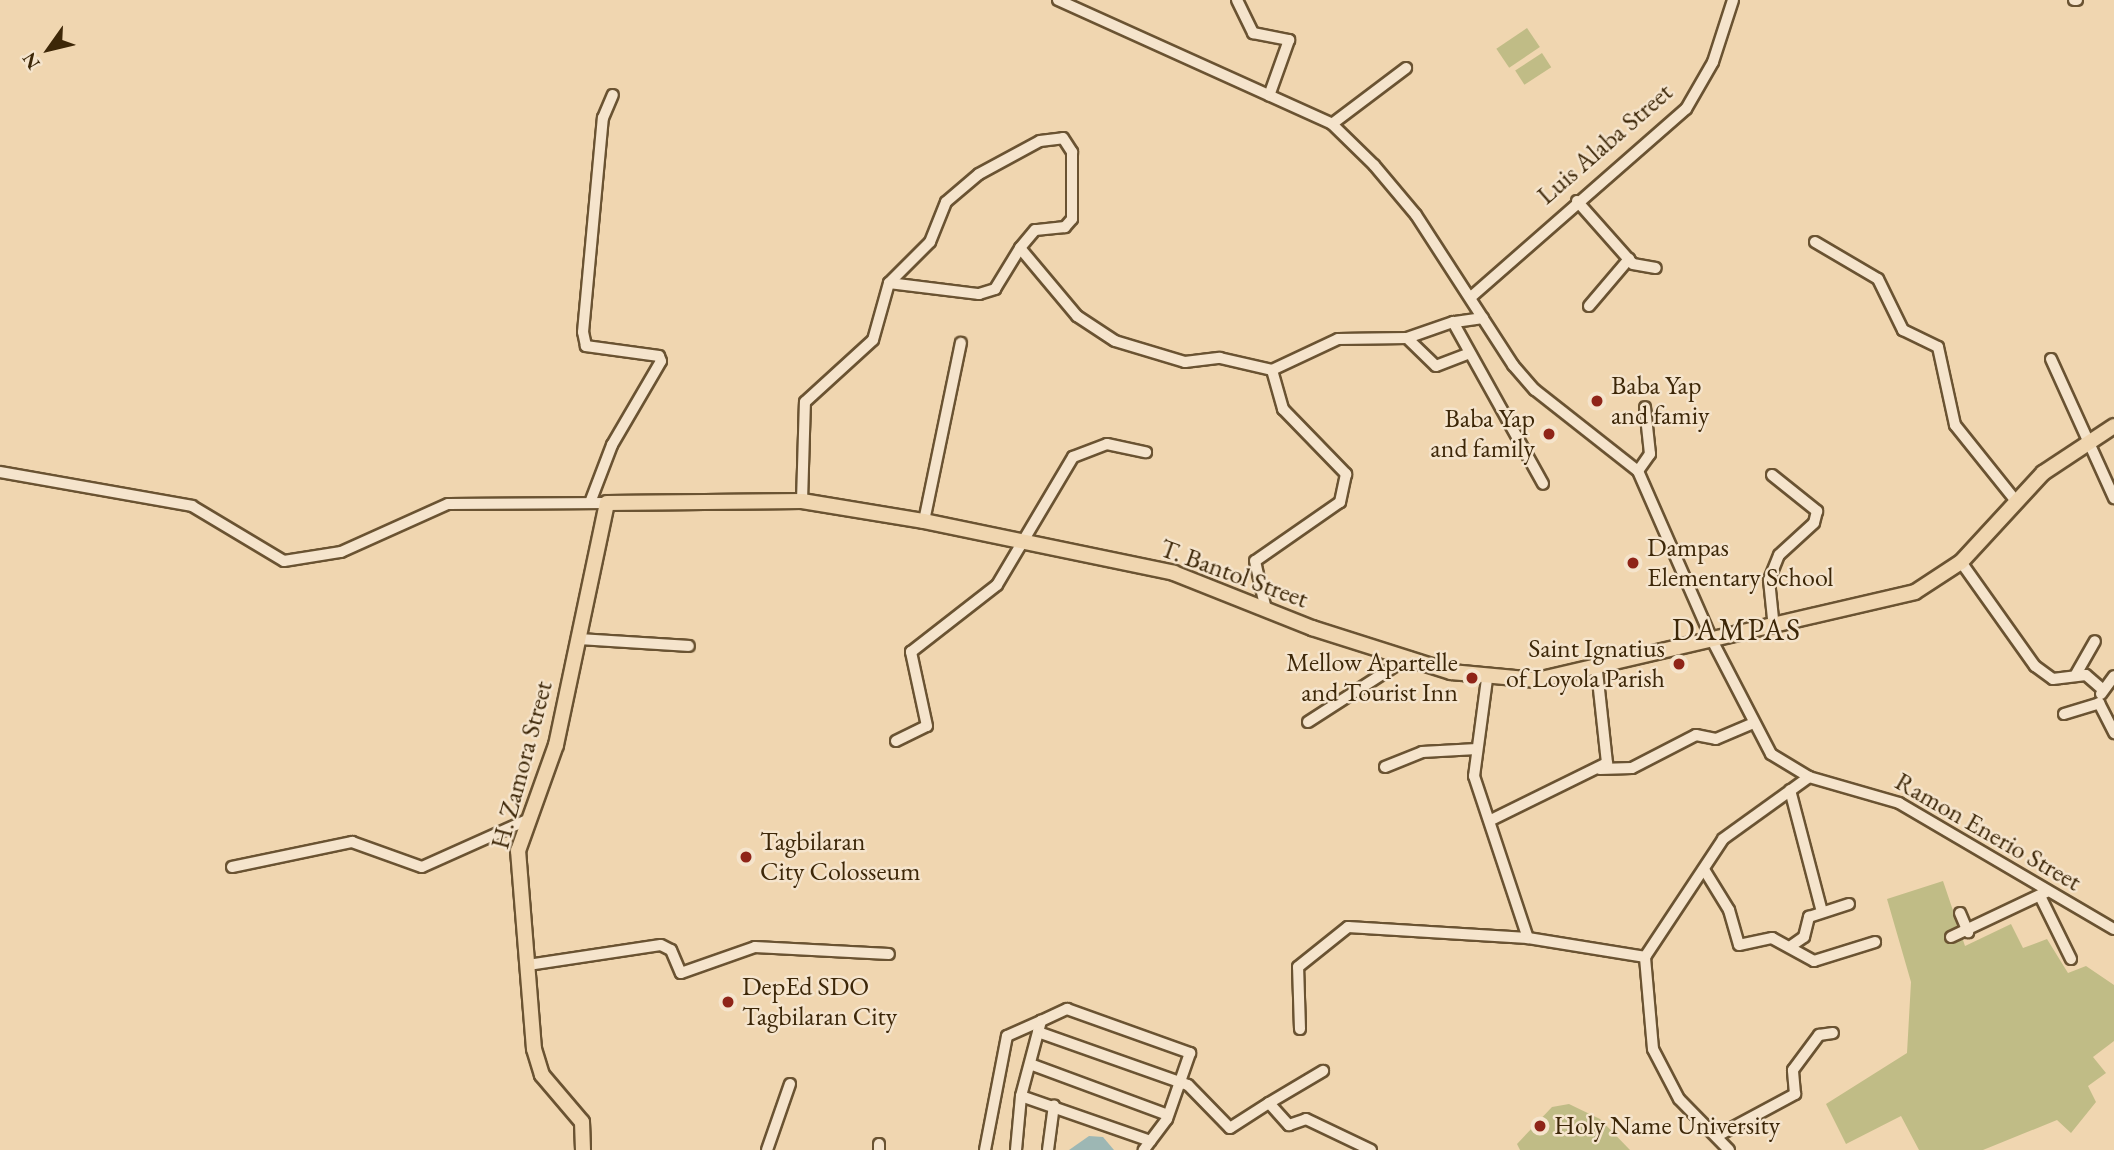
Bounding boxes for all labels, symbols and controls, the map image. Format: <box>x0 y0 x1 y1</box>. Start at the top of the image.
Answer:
north arrow <box>14 14 84 84</box>
text: N <box>17 48 46 74</box>
street label: Luis Alaba Street <box>1531 77 1679 211</box>
place label: Baba Yap and famiy <box>1611 370 1709 432</box>
marker: Baba Yap and famiy <box>1589 393 1605 409</box>
place label: Baba Yap and family <box>1430 403 1535 464</box>
marker: Baba Yap and family <box>1541 426 1557 442</box>
place label: Dampas Elementary School <box>1647 532 1834 594</box>
street label: T. Bantol Street <box>1156 533 1312 615</box>
marker: Dampas Elementary School <box>1625 555 1641 571</box>
district label: DAMPAS <box>1673 612 1801 648</box>
place label: Saint Ignatius of Loyola Parish <box>1506 633 1665 694</box>
place label: Mellow Apartelle and Tourist Inn <box>1286 647 1458 708</box>
marker: Saint Ignatius of Loyola Parish <box>1671 656 1687 672</box>
marker: Mellow Apartelle and Tourist Inn <box>1464 670 1480 686</box>
street label: H. Zamora Street <box>485 678 559 852</box>
street label: Ramon Enerio Street <box>1889 766 2087 898</box>
place label: Tagbilaran City Colosseum <box>760 826 920 888</box>
marker: Tagbilaran City Colosseum <box>738 849 754 865</box>
place label: DepEd SDO Tagbilaran City <box>742 971 897 1032</box>
marker: DepEd SDO Tagbilaran City <box>720 994 736 1010</box>
place label: Holy Name University <box>1554 1110 1780 1142</box>
marker: Holy Name University <box>1532 1118 1548 1134</box>

